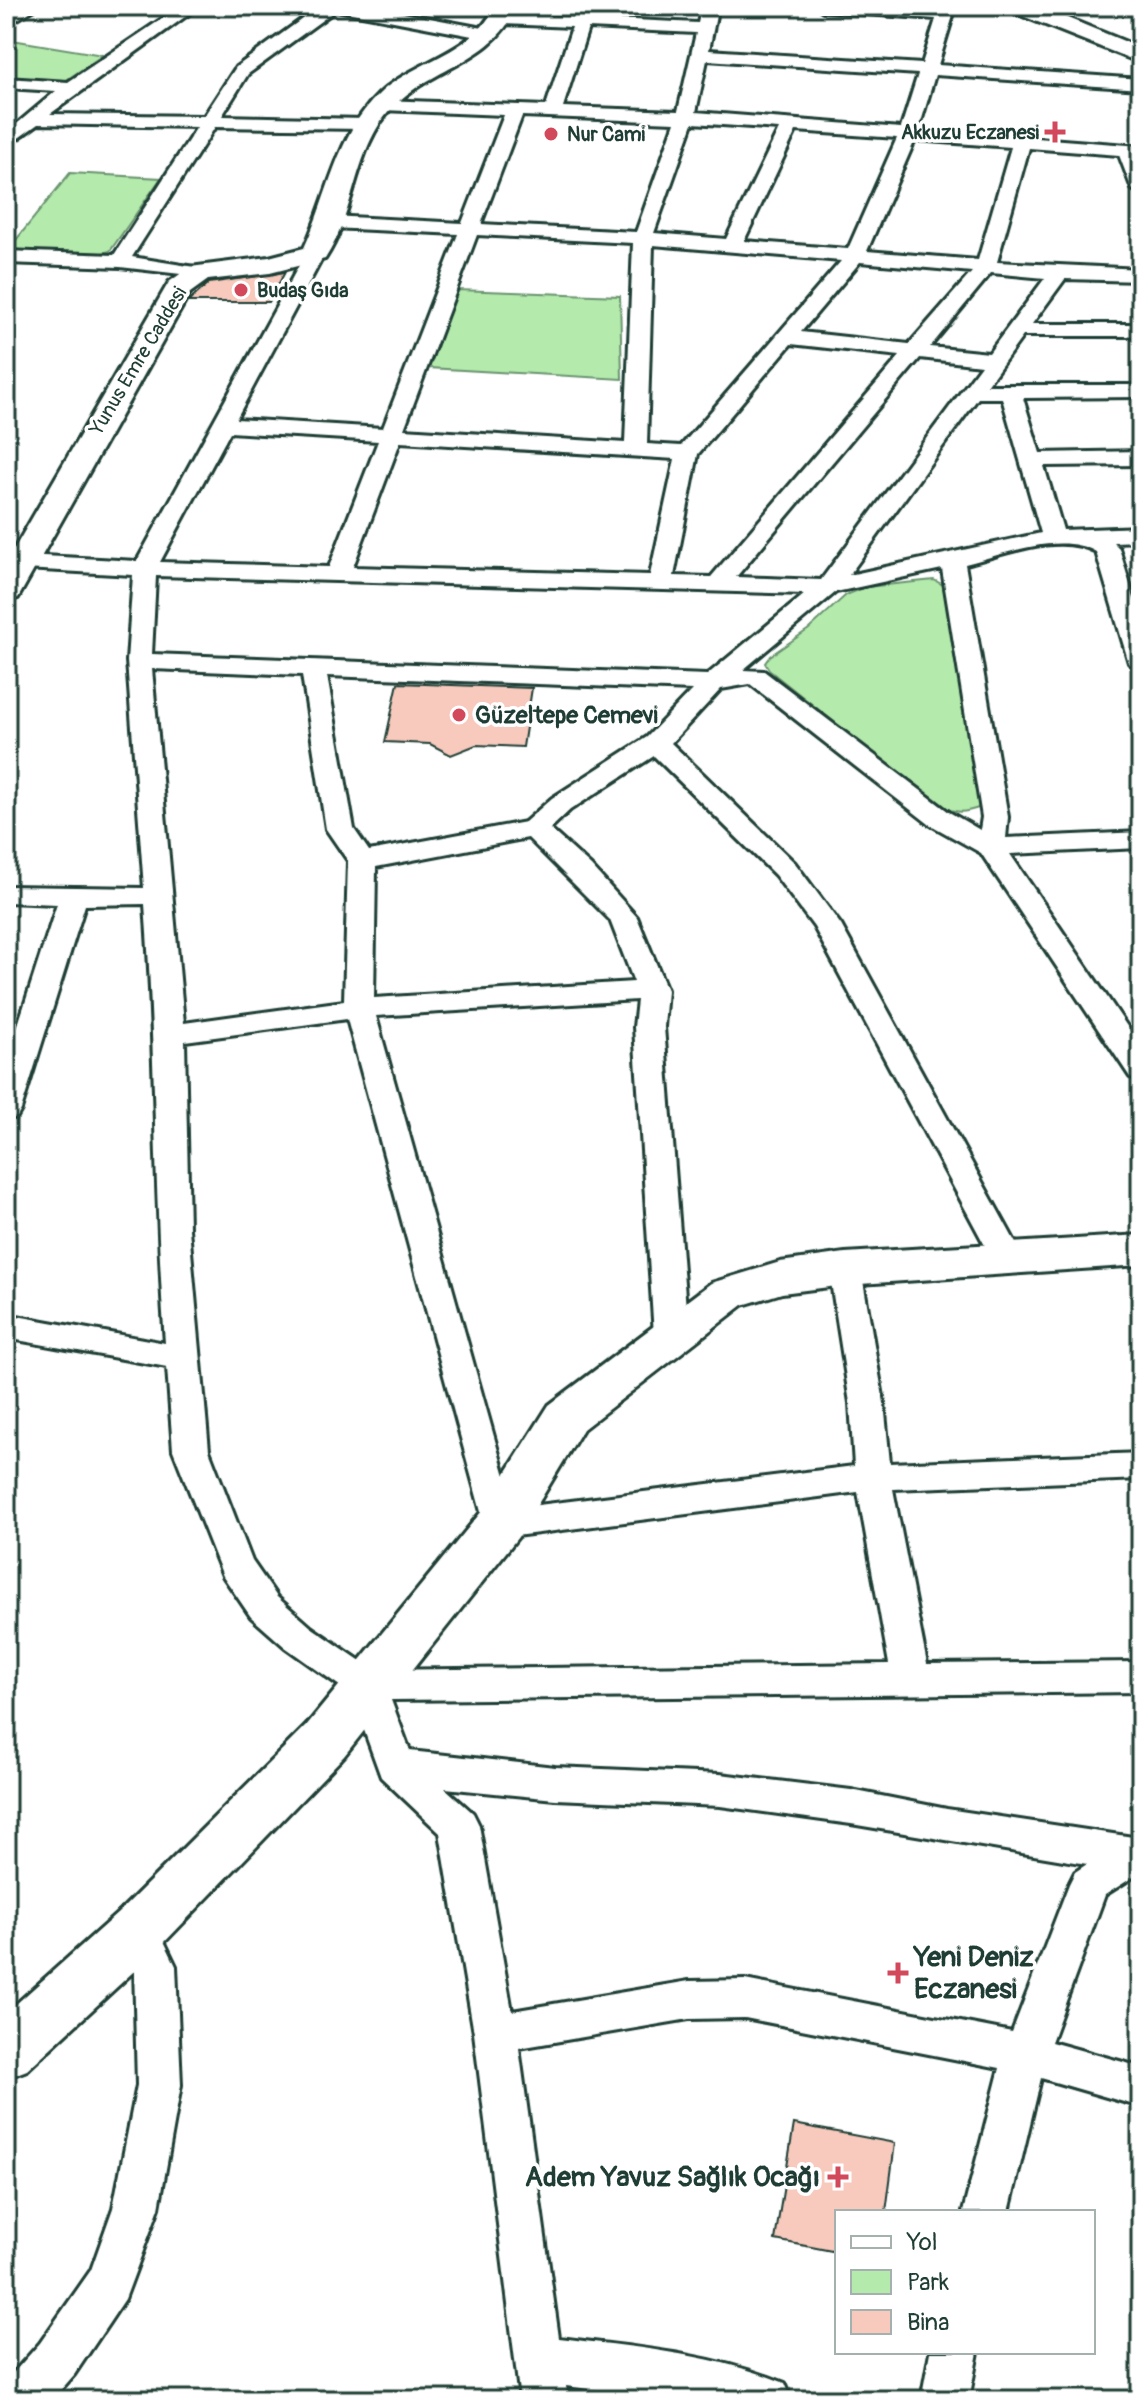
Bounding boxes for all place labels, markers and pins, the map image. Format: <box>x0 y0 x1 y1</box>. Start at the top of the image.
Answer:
place label: Akkuzu Eczanesi <box>901 120 1039 145</box>
place label: Nur Cami <box>567 122 645 147</box>
marker: Akkuzu Eczanesi <box>1046 123 1064 141</box>
marker: Nur Cami <box>542 125 560 143</box>
place label: Budaş Gıda <box>257 278 349 303</box>
marker: Budaş Gıda <box>232 281 250 299</box>
place label: Güzeltepe Cemevi <box>475 701 658 730</box>
marker: Güzeltepe Cemevi <box>450 706 468 724</box>
place label: Yeni Deniz Eczanesi <box>912 1940 1034 2007</box>
marker: Yeni Deniz Eczanesi <box>889 1964 907 1982</box>
place label: Adem Yavuz Sağlık Ocağı <box>525 2160 820 2195</box>
marker: Adem Yavuz Sağlık Ocağı <box>827 2166 849 2188</box>

